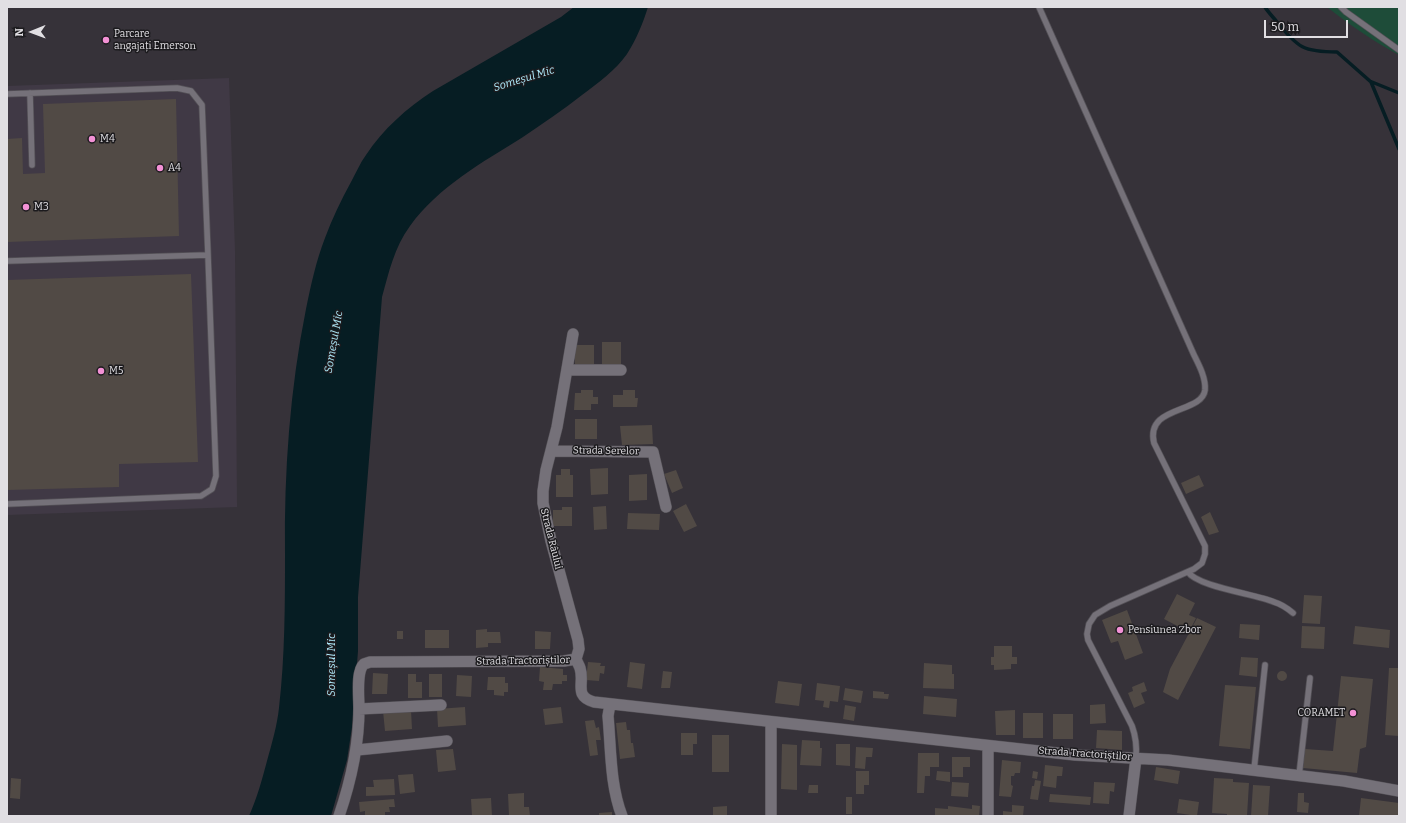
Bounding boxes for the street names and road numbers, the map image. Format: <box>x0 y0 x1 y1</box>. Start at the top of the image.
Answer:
street label: Strada Serelor <box>573 444 639 458</box>
street label: Strada Râului <box>538 507 564 571</box>
street label: Strada Tractoriștilor <box>476 654 570 668</box>
street label: Strada Tractoriștilor <box>1038 745 1132 763</box>

